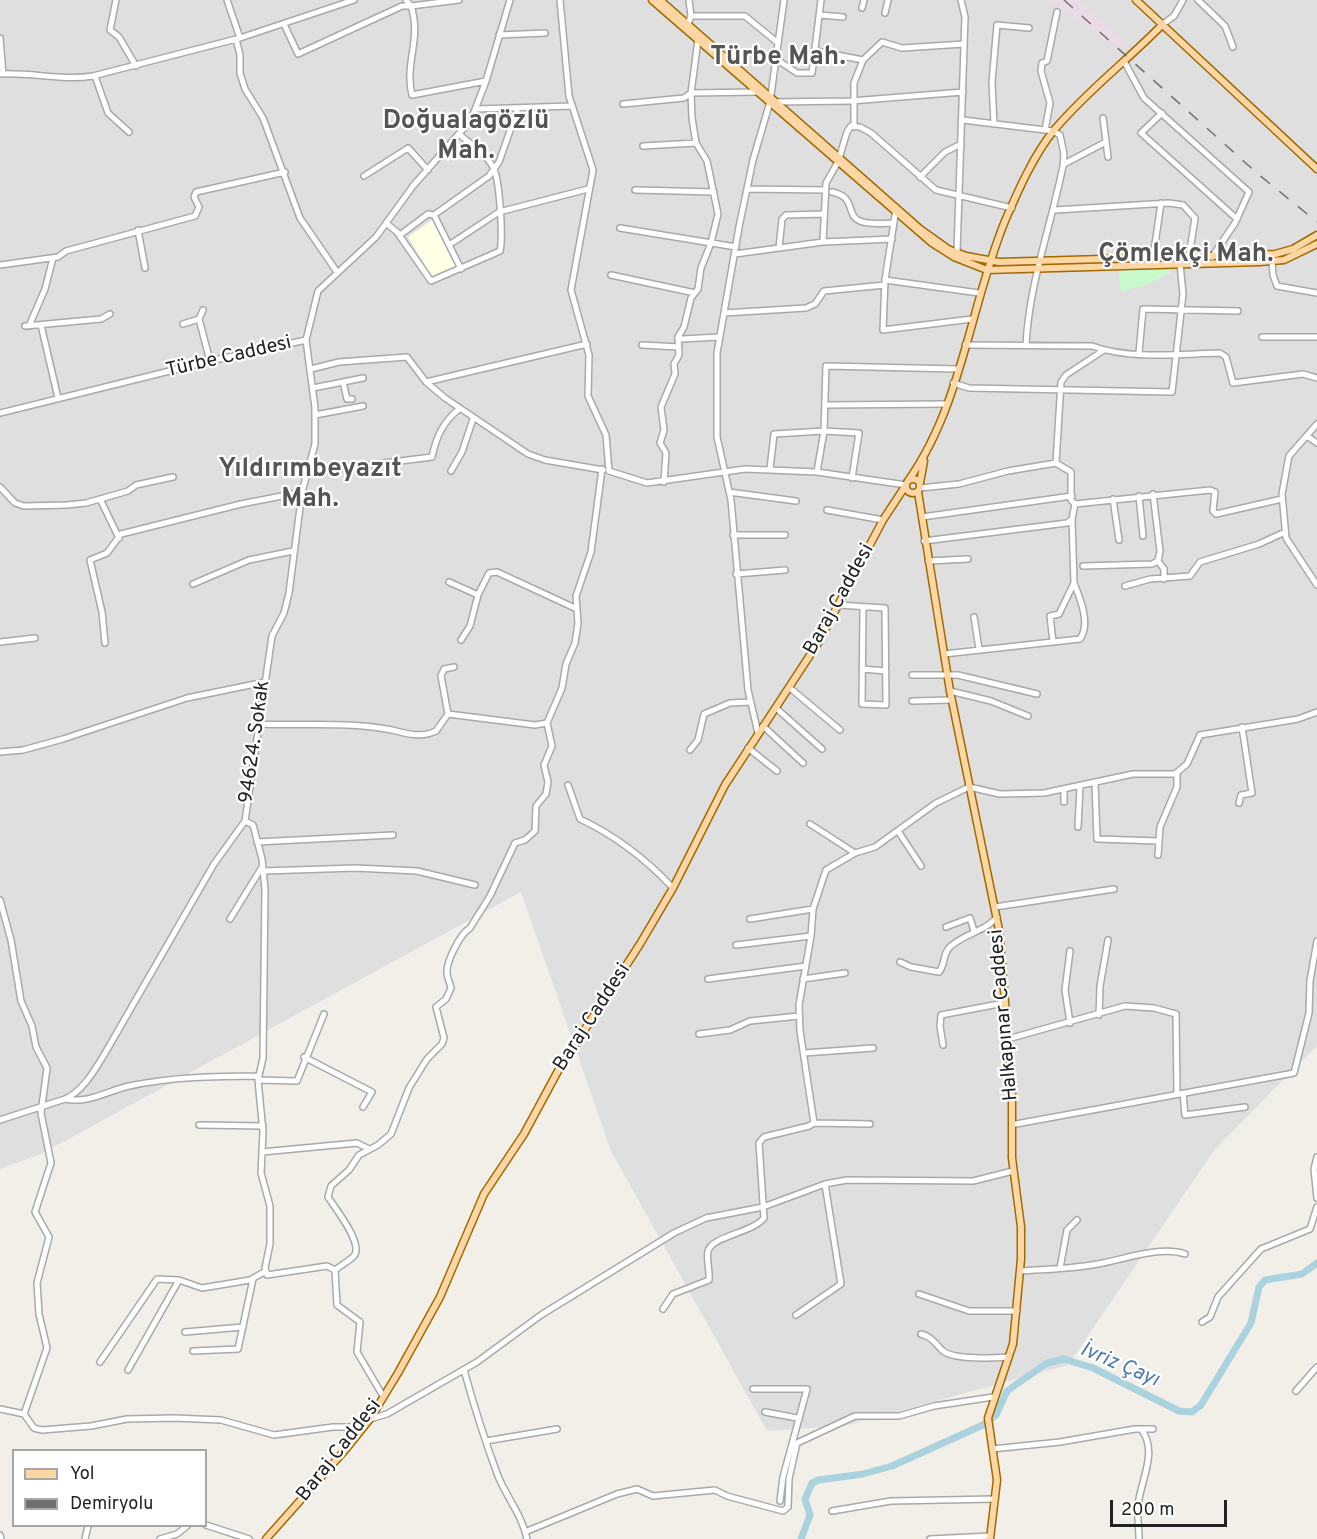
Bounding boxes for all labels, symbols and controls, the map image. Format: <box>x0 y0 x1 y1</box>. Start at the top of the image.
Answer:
district label: Türbe Mah. <box>710 43 846 75</box>
district label: Doğualagözlü Mah. <box>383 107 549 168</box>
district label: Çömlekçi Mah. <box>1098 240 1274 272</box>
street label: Türbe Caddesi <box>164 332 294 384</box>
district label: Yıldırımbeyazıt Mah. <box>218 455 402 516</box>
street label: Baraj Caddesi <box>800 540 880 660</box>
street label: 94624. Sokak <box>235 679 277 805</box>
street label: Halkapınar Caddesi <box>986 928 1024 1102</box>
street label: Baraj Caddesi <box>549 960 637 1076</box>
water label: İvriz Çayı <box>1076 1338 1162 1394</box>
street label: Baraj Caddesi <box>292 1395 388 1507</box>
legend <box>12 1449 207 1527</box>
text: Yol <box>70 1463 95 1486</box>
scale bar <box>1113 1488 1230 1526</box>
text: Demiryolu <box>70 1493 153 1516</box>
text: 200 m <box>1121 1499 1174 1522</box>

